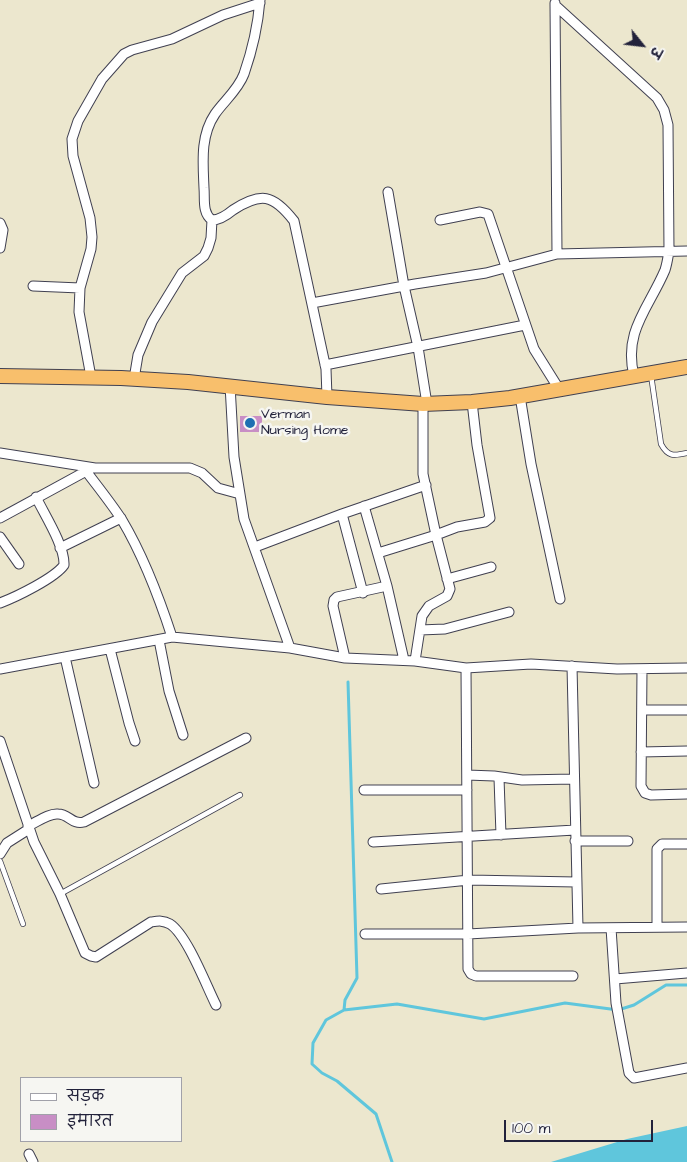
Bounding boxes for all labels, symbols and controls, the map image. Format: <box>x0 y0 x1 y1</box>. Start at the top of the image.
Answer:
north arrow <box>617 20 667 70</box>
text: उ <box>644 43 666 61</box>
place label: Verman Nursing Home <box>261 407 348 440</box>
marker: Verman Nursing Home <box>243 416 257 430</box>
legend <box>20 1077 182 1142</box>
text: सड़क <box>67 1086 104 1107</box>
scale bar <box>507 1110 656 1142</box>
text: इमारत <box>67 1111 113 1132</box>
text: 100 m <box>512 1118 551 1139</box>

